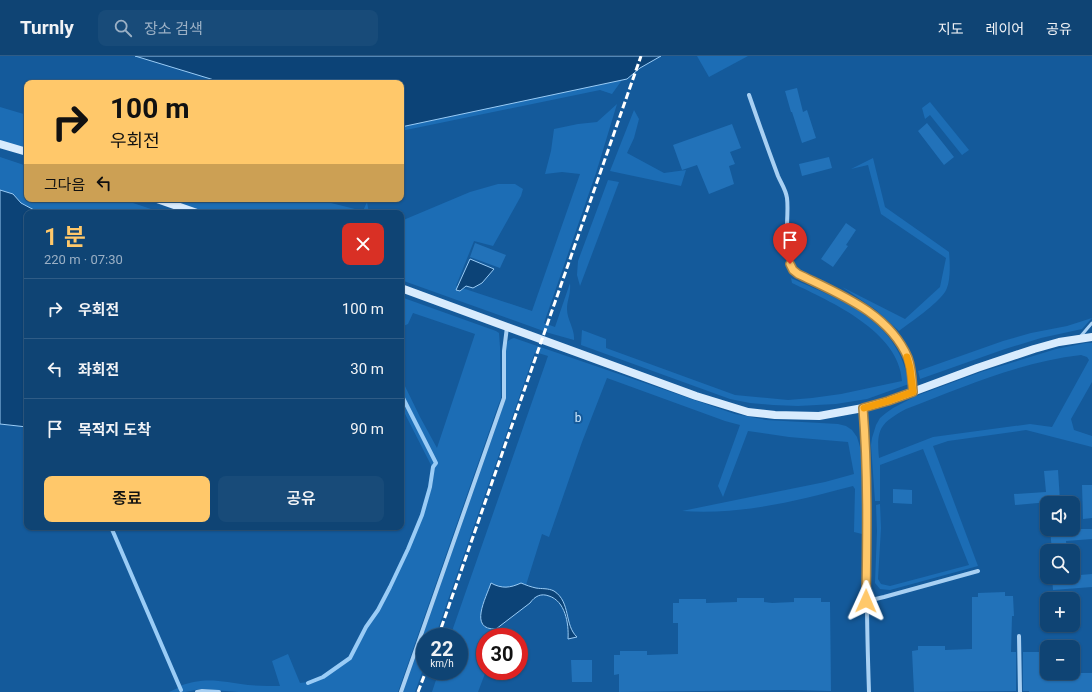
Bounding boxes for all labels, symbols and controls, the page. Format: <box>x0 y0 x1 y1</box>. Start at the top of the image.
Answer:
search box <box>98 10 378 46</box>
text: Turnly <box>20 16 74 39</box>
icon: search <box>112 17 134 39</box>
text: 장소 검색 <box>144 20 203 38</box>
text: 지도 <box>938 21 964 37</box>
text: 레이어 <box>986 21 1024 37</box>
text: 공유 <box>1046 21 1072 37</box>
text: 100 m <box>110 92 189 125</box>
icon: right <box>44 96 96 148</box>
text: 우회전 <box>110 130 160 151</box>
icon: left <box>93 172 115 194</box>
text: 그다음 <box>44 176 85 194</box>
text: 1 분 <box>44 223 86 251</box>
button: close <box>342 223 384 265</box>
pin <box>773 223 807 264</box>
icon: arrive <box>779 229 801 251</box>
text: 220 m · 07:30 <box>44 252 123 267</box>
icon: right <box>44 298 66 320</box>
text: 100 m <box>342 300 384 318</box>
text: 우회전 <box>78 301 119 319</box>
icon: left <box>44 358 66 380</box>
text: 30 m <box>350 360 384 378</box>
text: 좌회전 <box>78 361 119 379</box>
park label: b <box>575 411 582 425</box>
icon: arrive <box>44 418 66 440</box>
text: 90 m <box>350 420 384 438</box>
text: 목적지 도착 <box>78 421 151 439</box>
button: 종료 <box>44 476 210 522</box>
button: 공유 <box>218 476 384 522</box>
map controls <box>1040 496 1080 680</box>
button: sound <box>1040 496 1080 536</box>
button: search <box>1040 544 1080 584</box>
position arrow <box>845 580 887 622</box>
button: + <box>1040 592 1080 632</box>
speed limit sign: 30 <box>476 628 528 680</box>
text: 22 <box>431 637 453 661</box>
button: − <box>1040 640 1080 680</box>
text: km/h <box>430 658 454 669</box>

